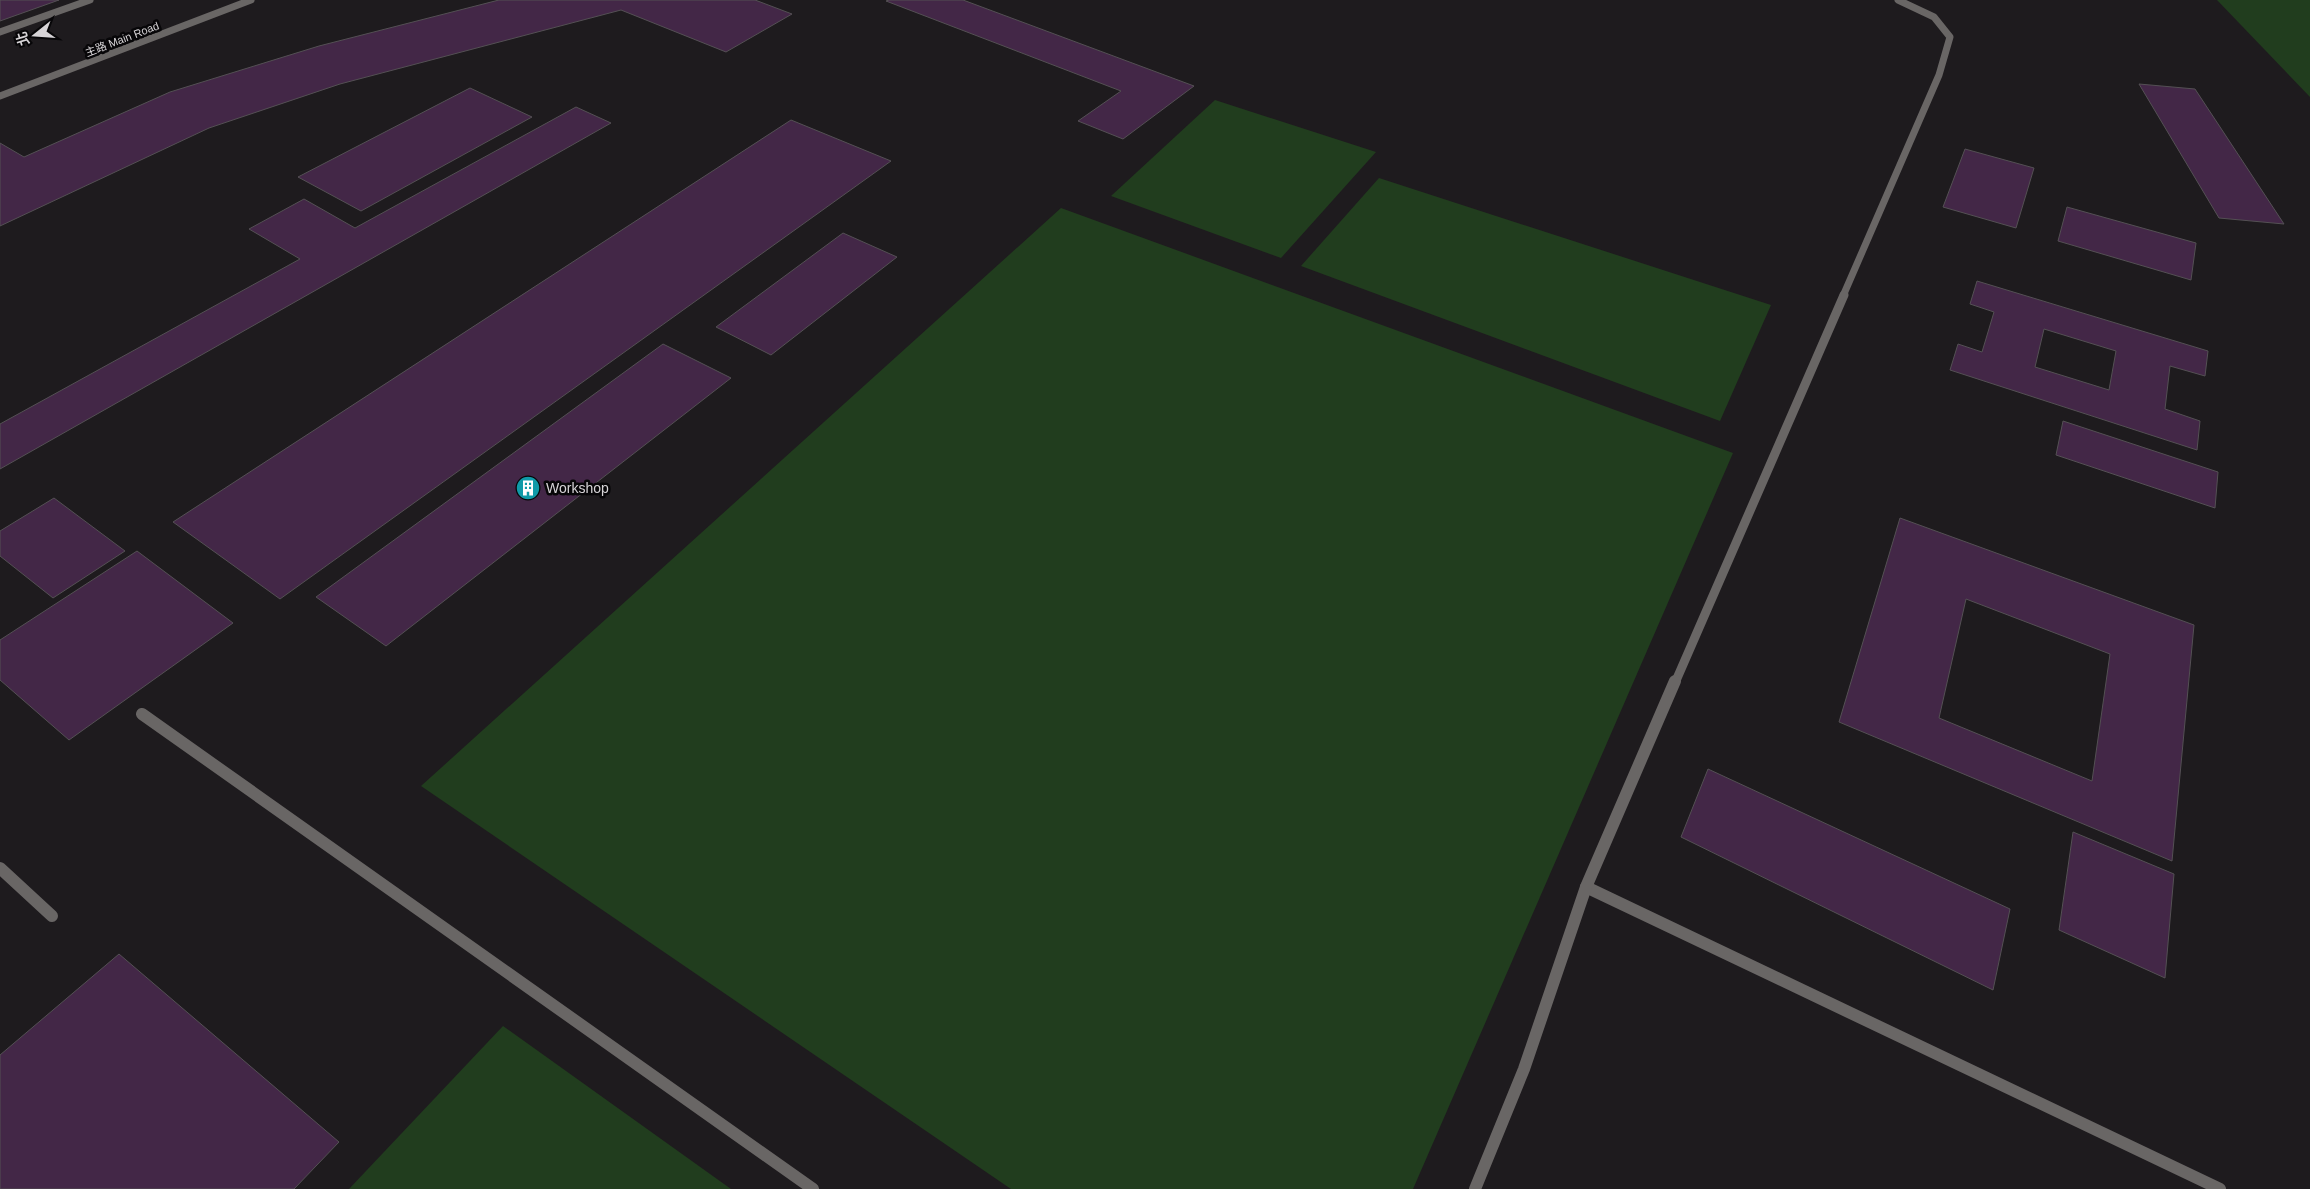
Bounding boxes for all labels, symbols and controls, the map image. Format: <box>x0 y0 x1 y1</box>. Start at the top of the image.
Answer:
north arrow <box>10 10 60 60</box>
street label: 主路 Main Road <box>83 19 161 59</box>
text: 北 <box>13 30 32 48</box>
building icon: Workshop <box>515 475 541 501</box>
place label: Workshop <box>546 480 609 496</box>

